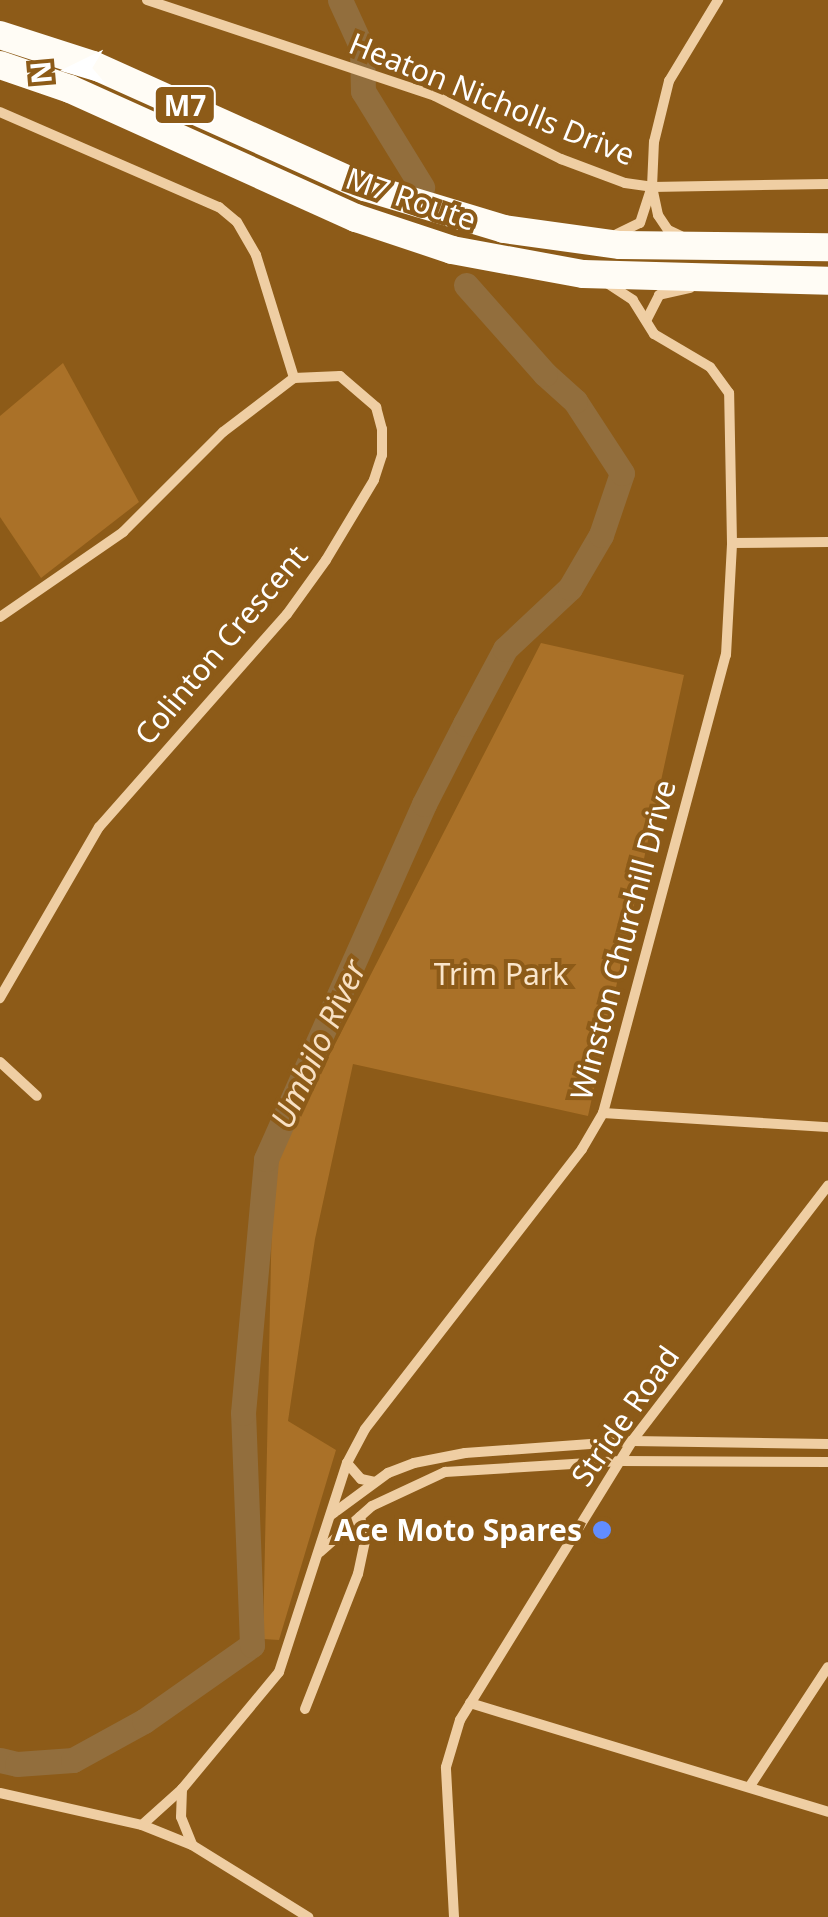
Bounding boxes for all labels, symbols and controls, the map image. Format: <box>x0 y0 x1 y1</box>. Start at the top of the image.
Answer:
north arrow <box>20 20 120 120</box>
street label: Heaton Nicholls Drive <box>344 25 640 173</box>
text: N <box>20 60 60 86</box>
road number: M7 <box>152 82 218 128</box>
street label: M7 Route <box>341 160 481 238</box>
street label: Colinton Crescent <box>127 538 315 752</box>
street label: Winston Churchill Drive <box>563 776 683 1104</box>
water label: Umbilo River <box>262 954 374 1134</box>
park label: Trim Park <box>434 956 568 992</box>
street label: Stride Road <box>564 1339 686 1493</box>
place label: Ace Moto Spares <box>334 1512 582 1548</box>
marker: Ace Moto Spares <box>591 1519 613 1541</box>

